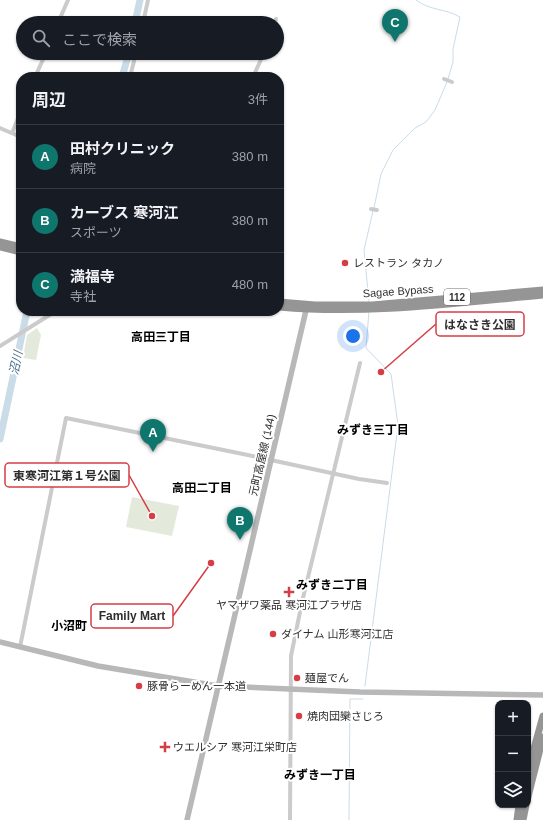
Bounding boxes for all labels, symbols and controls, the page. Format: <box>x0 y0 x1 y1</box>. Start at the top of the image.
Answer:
pin: C <box>382 9 408 42</box>
search box <box>16 16 284 60</box>
icon: search <box>30 27 52 49</box>
text: ここで検索 <box>62 31 137 48</box>
text: 周辺 <box>32 91 66 110</box>
text: 3件 <box>248 92 268 107</box>
text: 田村クリニック <box>70 140 175 157</box>
text: A <box>40 149 50 164</box>
text: 380 m <box>232 149 268 164</box>
text: 病院 <box>70 161 96 176</box>
text: カーブス 寒河江 <box>70 204 178 221</box>
text: B <box>40 213 50 228</box>
text: 380 m <box>232 213 268 228</box>
text: スポーツ <box>70 225 122 240</box>
place label: レストラン タカノ <box>353 257 444 269</box>
marker: レストラン タカノ <box>340 258 350 268</box>
text: 満福寺 <box>70 268 115 285</box>
text: C <box>40 277 50 292</box>
text: 480 m <box>232 277 268 292</box>
street label: Sagae Bypass <box>362 283 434 299</box>
text: 寺社 <box>70 289 96 304</box>
road number: 112 <box>444 289 470 305</box>
callout: はなさき公園 <box>436 312 524 336</box>
text: はなさき公園 <box>444 318 516 332</box>
your location <box>343 326 363 346</box>
district label: 高田三丁目 <box>131 330 191 344</box>
water label: 沼川 <box>7 348 26 376</box>
street label: 元町高屋線 (144) <box>247 413 277 497</box>
pin: A <box>140 419 166 452</box>
district label: みずき三丁目 <box>337 423 409 437</box>
callout: 東寒河江第１号公園 <box>5 463 129 487</box>
text: 東寒河江第１号公園 <box>13 469 121 483</box>
district label: 高田二丁目 <box>172 481 232 495</box>
pin: B <box>227 507 253 540</box>
district label: みずき二丁目 <box>296 578 368 592</box>
marker: ヤマザワ薬品 寒河江プラザ店 <box>284 587 294 597</box>
place label: ヤマザワ薬品 寒河江プラザ店 <box>216 599 362 611</box>
callout: Family Mart <box>91 604 173 628</box>
text: Family Mart <box>99 609 165 623</box>
district label: 小沼町 <box>51 619 87 633</box>
place label: ダイナム 山形寒河江店 <box>281 628 394 640</box>
marker: ダイナム 山形寒河江店 <box>268 629 278 639</box>
place label: 麺屋でん <box>305 672 349 684</box>
marker: 麺屋でん <box>292 673 302 683</box>
place label: 豚骨らーめん一本道 <box>147 680 246 692</box>
marker: 豚骨らーめん一本道 <box>134 681 144 691</box>
map controls <box>495 700 531 808</box>
button: + <box>495 700 531 736</box>
place label: 焼肉団欒さじろ <box>307 710 384 722</box>
marker: 焼肉団欒さじろ <box>294 711 304 721</box>
button: − <box>495 736 531 772</box>
place label: ウエルシア 寒河江栄町店 <box>173 741 297 753</box>
marker: ウエルシア 寒河江栄町店 <box>160 742 170 752</box>
district label: みずき一丁目 <box>284 768 356 782</box>
button: layers <box>495 772 531 808</box>

